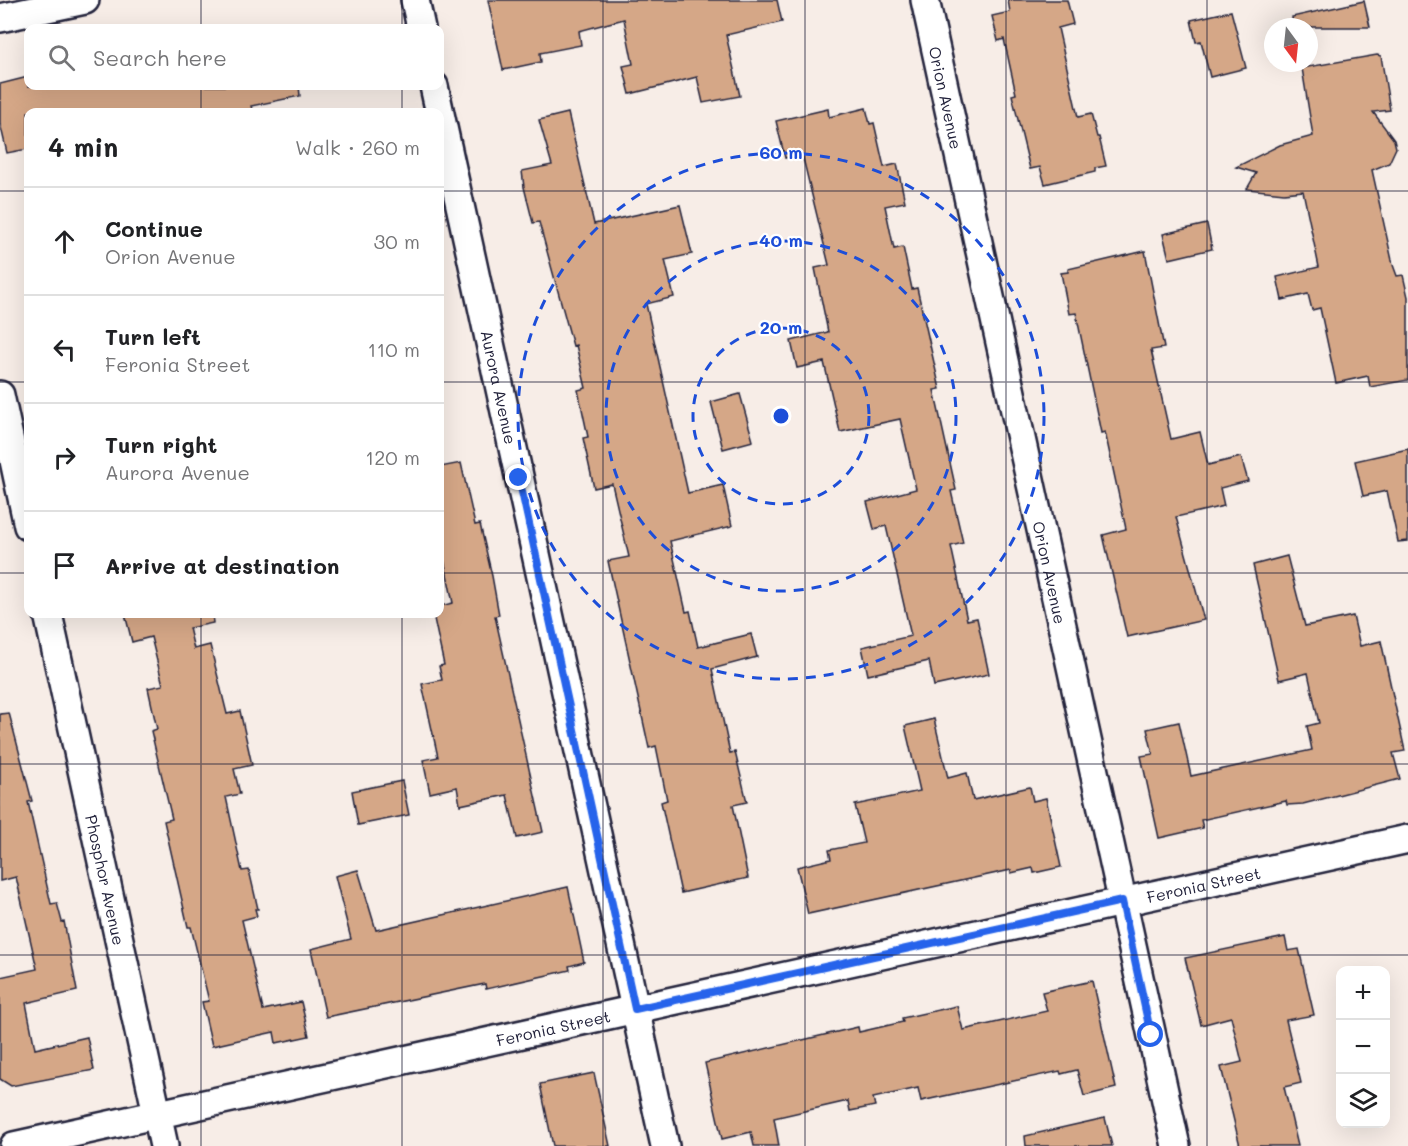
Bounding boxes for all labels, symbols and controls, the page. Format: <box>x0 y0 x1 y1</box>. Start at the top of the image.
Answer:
north arrow <box>1264 18 1318 72</box>
search box <box>24 24 444 90</box>
icon: search <box>45 41 78 74</box>
text: Search here <box>93 43 227 72</box>
street label: Orion Avenue <box>925 44 968 151</box>
text: 4 min <box>48 130 118 164</box>
text: Walk · 260 m <box>295 134 420 160</box>
text: 60 m <box>759 140 803 164</box>
text: Continue <box>105 214 203 243</box>
icon: ahead <box>48 225 81 258</box>
text: 30 m <box>374 228 420 254</box>
text: 40 m <box>759 228 803 252</box>
text: Orion Avenue <box>105 243 236 269</box>
text: 20 m <box>760 315 802 339</box>
text: Turn left <box>105 322 201 351</box>
street label: Aurora Avenue <box>477 328 522 446</box>
icon: left <box>48 333 81 366</box>
text: 110 m <box>367 336 420 362</box>
text: Feronia Street <box>105 351 250 377</box>
centre of rings <box>771 406 791 426</box>
text: Turn right <box>105 430 217 459</box>
icon: right <box>48 441 81 474</box>
text: 120 m <box>365 444 420 470</box>
text: Aurora Avenue <box>105 459 250 485</box>
route end <box>505 464 531 490</box>
street label: Orion Avenue <box>1029 519 1072 626</box>
icon: arrive <box>48 549 81 582</box>
text: Arrive at destination <box>105 551 340 580</box>
street label: Phosphor Avenue <box>82 813 130 947</box>
street label: Feronia Street <box>1144 861 1263 907</box>
map controls <box>1336 966 1390 1128</box>
button: + <box>1336 966 1390 1020</box>
street label: Feronia Street <box>494 1005 612 1050</box>
button: − <box>1336 1020 1390 1074</box>
route start <box>1137 1021 1163 1047</box>
button: layers <box>1336 1074 1390 1128</box>

